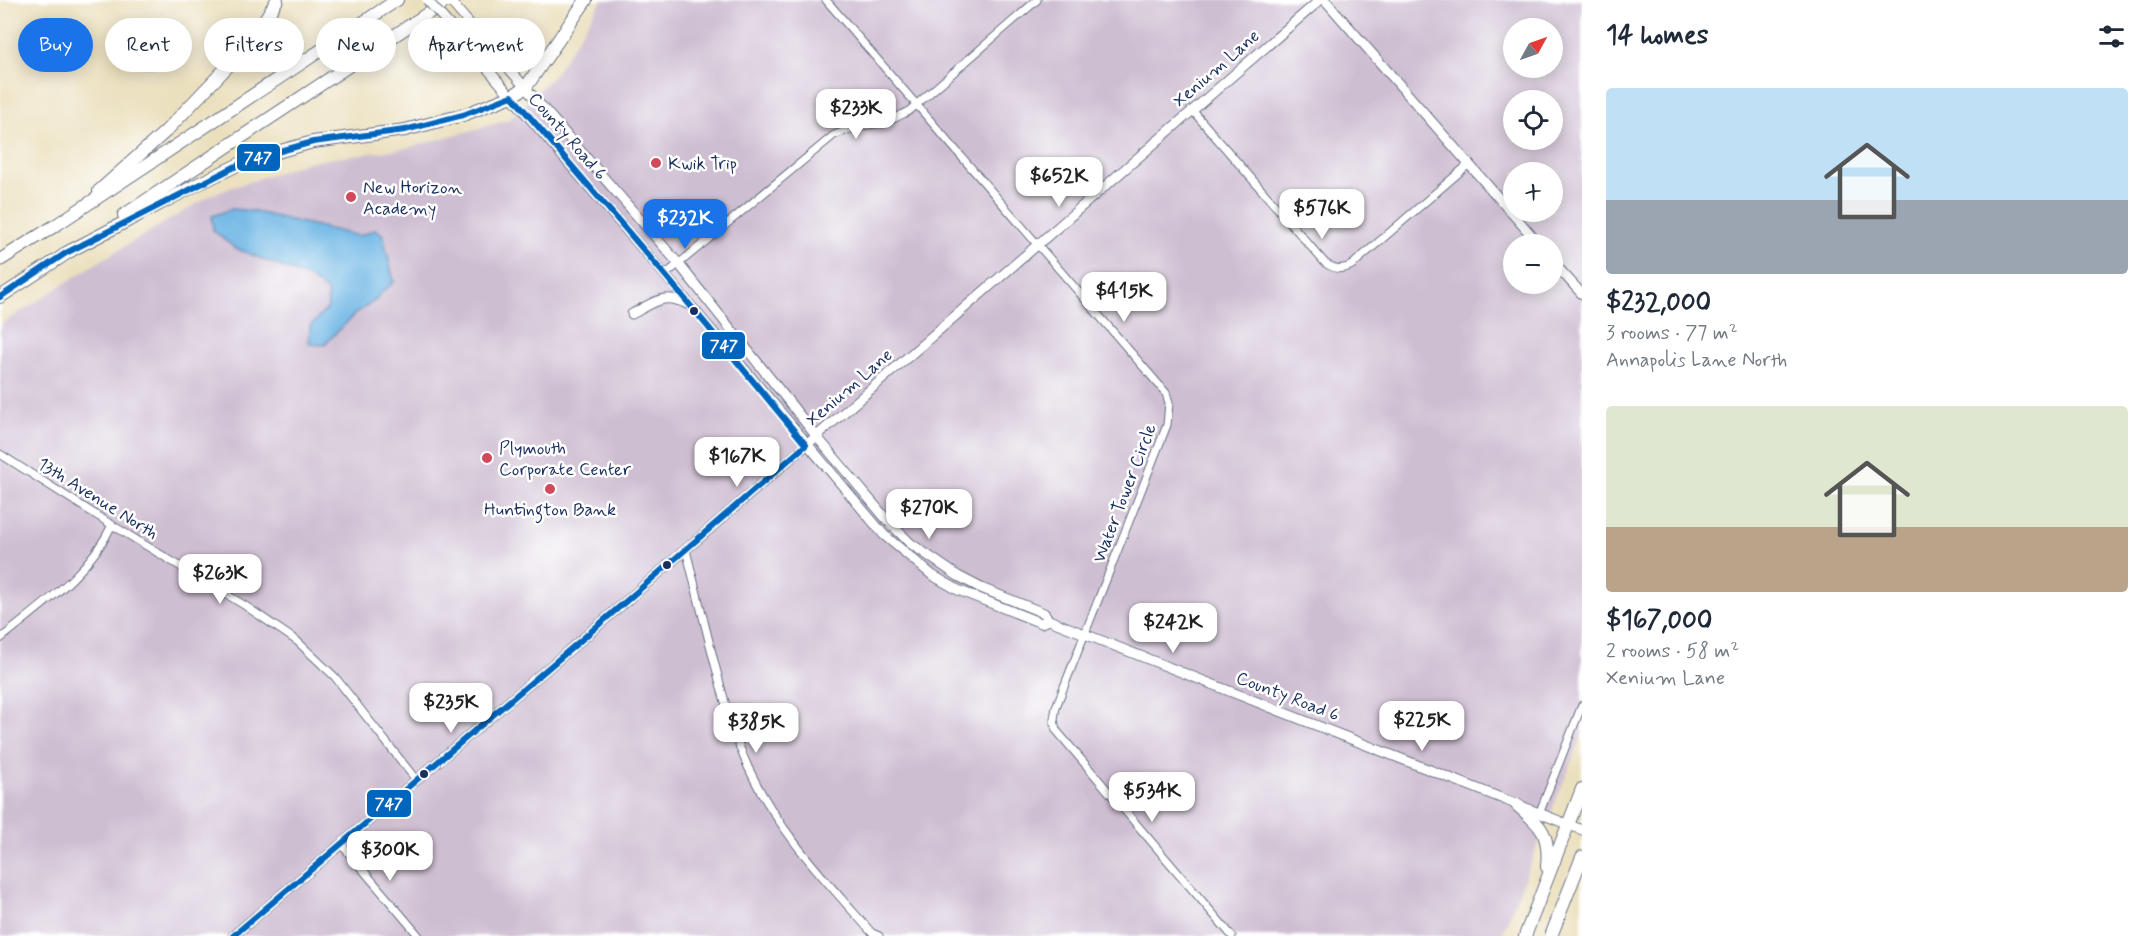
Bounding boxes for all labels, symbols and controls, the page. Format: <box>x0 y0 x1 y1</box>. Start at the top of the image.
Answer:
chip: Buy <box>18 18 93 72</box>
chip: Rent <box>105 18 192 72</box>
chip: Filters <box>204 18 304 72</box>
chip: New <box>316 18 396 72</box>
chip: Apartment <box>408 18 545 72</box>
north arrow <box>1503 18 1563 78</box>
map controls <box>1503 18 1563 294</box>
text: 14 homes <box>1606 19 1708 53</box>
icon: filters <box>2095 20 2128 53</box>
street label: Xenium Lane <box>1168 25 1265 113</box>
street label: County Road 6 <box>522 88 612 186</box>
pin: $233K <box>814 89 898 140</box>
button: locate <box>1503 90 1563 150</box>
text: $233K <box>830 95 882 122</box>
icon: home <box>1813 127 1921 235</box>
line badge: 747 <box>236 143 281 172</box>
text: 747 <box>244 148 272 169</box>
place label: Kwik Trip <box>668 152 737 176</box>
marker: Kwik Trip <box>649 156 663 170</box>
pin: $652K <box>1017 157 1101 208</box>
button: + <box>1503 162 1563 222</box>
text: $652K <box>1030 163 1088 190</box>
place label: New Horizon Academy <box>363 176 462 221</box>
pin: $576K <box>1280 189 1364 240</box>
marker: New Horizon Academy <box>344 190 358 204</box>
text: $576K <box>1293 195 1351 222</box>
pin: $232K <box>643 199 727 250</box>
text: $232K <box>657 205 713 232</box>
button: − <box>1503 234 1563 294</box>
pin: $415K <box>1082 272 1166 323</box>
text: $415K <box>1095 278 1153 305</box>
text: $232,000 <box>1606 286 1711 320</box>
unlabelled marker <box>688 305 700 317</box>
text: 3 rooms · 77 m² <box>1606 320 1738 347</box>
line badge: 747 <box>701 331 746 360</box>
text: 747 <box>710 336 738 357</box>
street label: Xenium Lane <box>801 344 898 432</box>
text: Annapolis Lane North <box>1606 347 1787 374</box>
street label: Water Tower Circle <box>1087 420 1162 566</box>
place label: Plymouth Corporate Center <box>499 437 632 482</box>
pin: $167K <box>695 437 779 488</box>
text: $167K <box>708 443 766 470</box>
icon: home <box>1813 445 1921 553</box>
marker: Plymouth Corporate Center <box>480 451 494 465</box>
street label: 13th Avenue North <box>32 452 162 546</box>
marker: Huntington Bank <box>543 482 557 496</box>
pin: $270K <box>887 489 971 540</box>
text: $270K <box>900 495 958 522</box>
place label: Huntington Bank <box>484 498 616 524</box>
pin: $263K <box>178 554 262 605</box>
unlabelled marker <box>661 559 673 571</box>
text: $263K <box>193 560 247 587</box>
pin: $242K <box>1131 603 1215 654</box>
text: $167,000 <box>1606 604 1712 638</box>
text: $242K <box>1143 609 1203 636</box>
text: 2 rooms · 58 m² <box>1606 638 1739 665</box>
text: Xenium Lane <box>1606 665 1725 692</box>
street label: County Road 6 <box>1232 666 1343 728</box>
pin: $235K <box>409 683 493 734</box>
text: $235K <box>423 689 479 716</box>
pin: $225K <box>1380 701 1464 752</box>
pin: $385K <box>714 703 798 754</box>
text: $225K <box>1393 707 1451 734</box>
text: $385K <box>728 709 785 736</box>
unlabelled marker <box>418 768 430 780</box>
pin: $534K <box>1110 772 1194 823</box>
text: $534K <box>1123 778 1181 805</box>
line badge: 747 <box>366 789 412 818</box>
text: 747 <box>375 794 403 815</box>
pin: $300K <box>348 831 432 882</box>
text: $300K <box>361 837 419 864</box>

